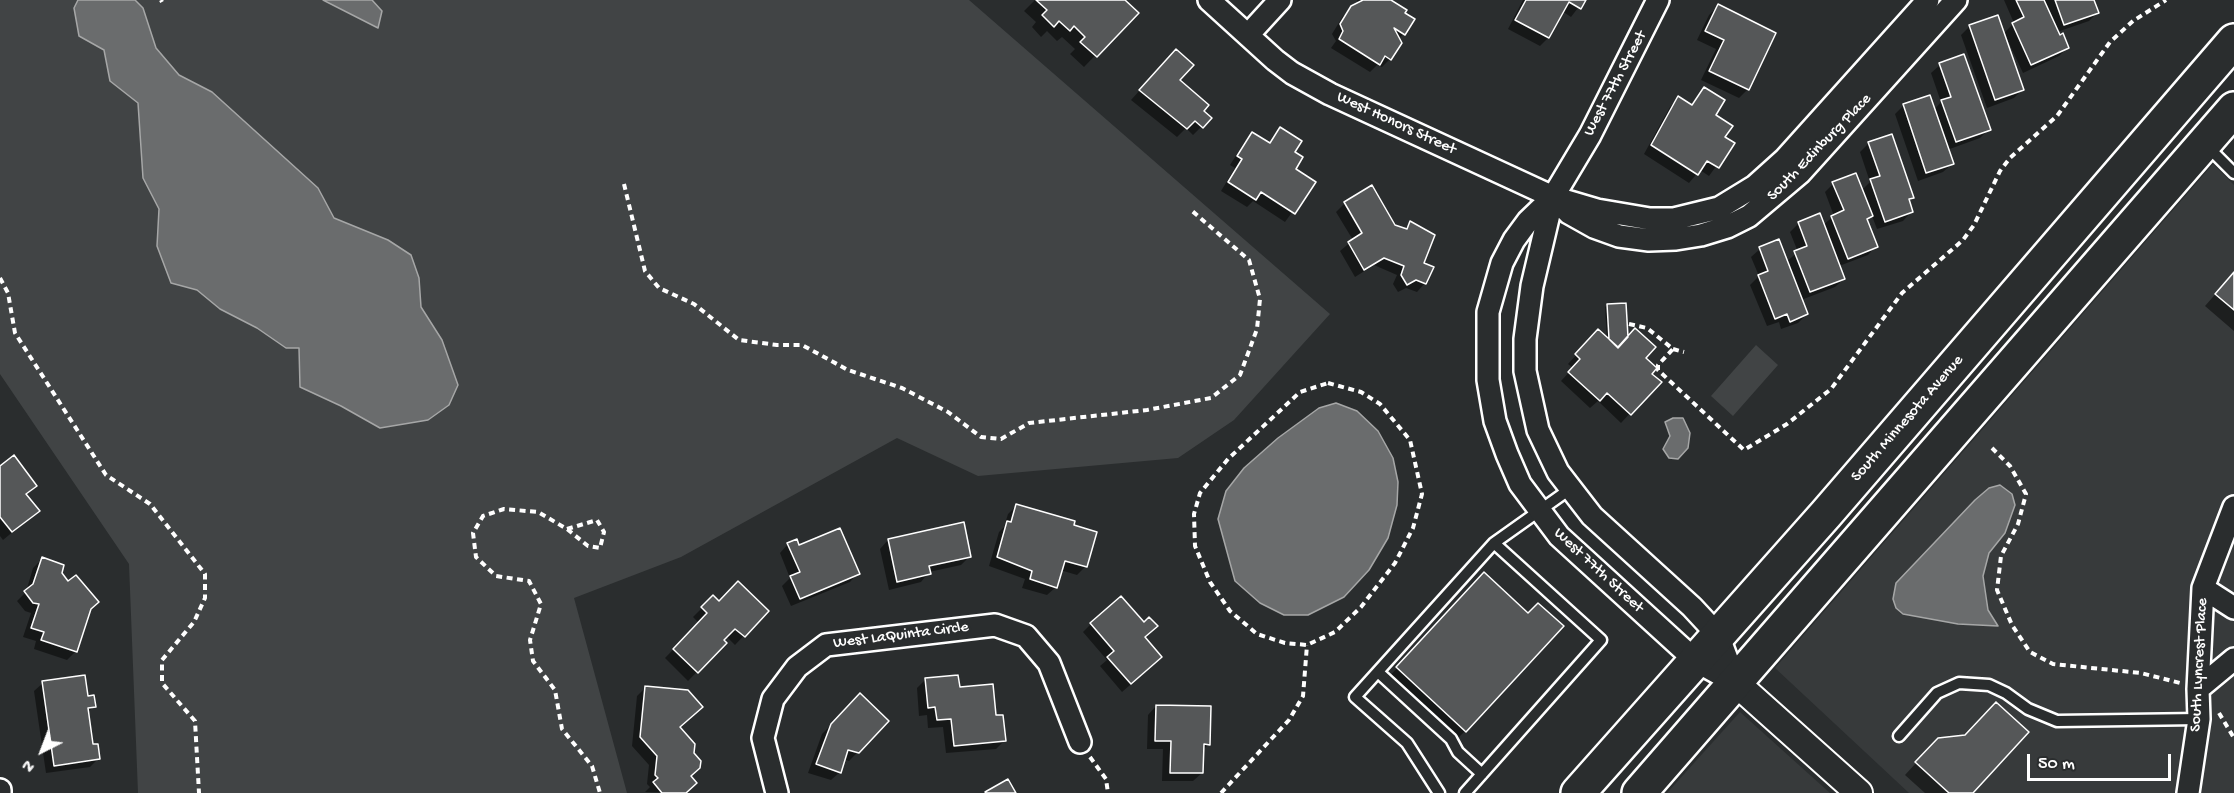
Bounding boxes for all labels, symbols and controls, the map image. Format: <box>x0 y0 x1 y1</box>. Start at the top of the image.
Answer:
street label: West 77th Street <box>1580 28 1652 140</box>
street label: West Honors Street <box>1333 88 1459 160</box>
street label: South Edinburg Place <box>1764 90 1876 206</box>
street label: South Minnesota Avenue <box>1848 352 1968 486</box>
street label: West 77th Street <box>1549 524 1647 618</box>
street label: South Lyncrest Place <box>2187 598 2213 732</box>
street label: West LaQuinta Circle <box>832 618 970 654</box>
north arrow <box>12 721 72 781</box>
scale bar <box>2030 742 2174 780</box>
text: N <box>19 754 40 775</box>
text: 50 m <box>2038 754 2075 775</box>

